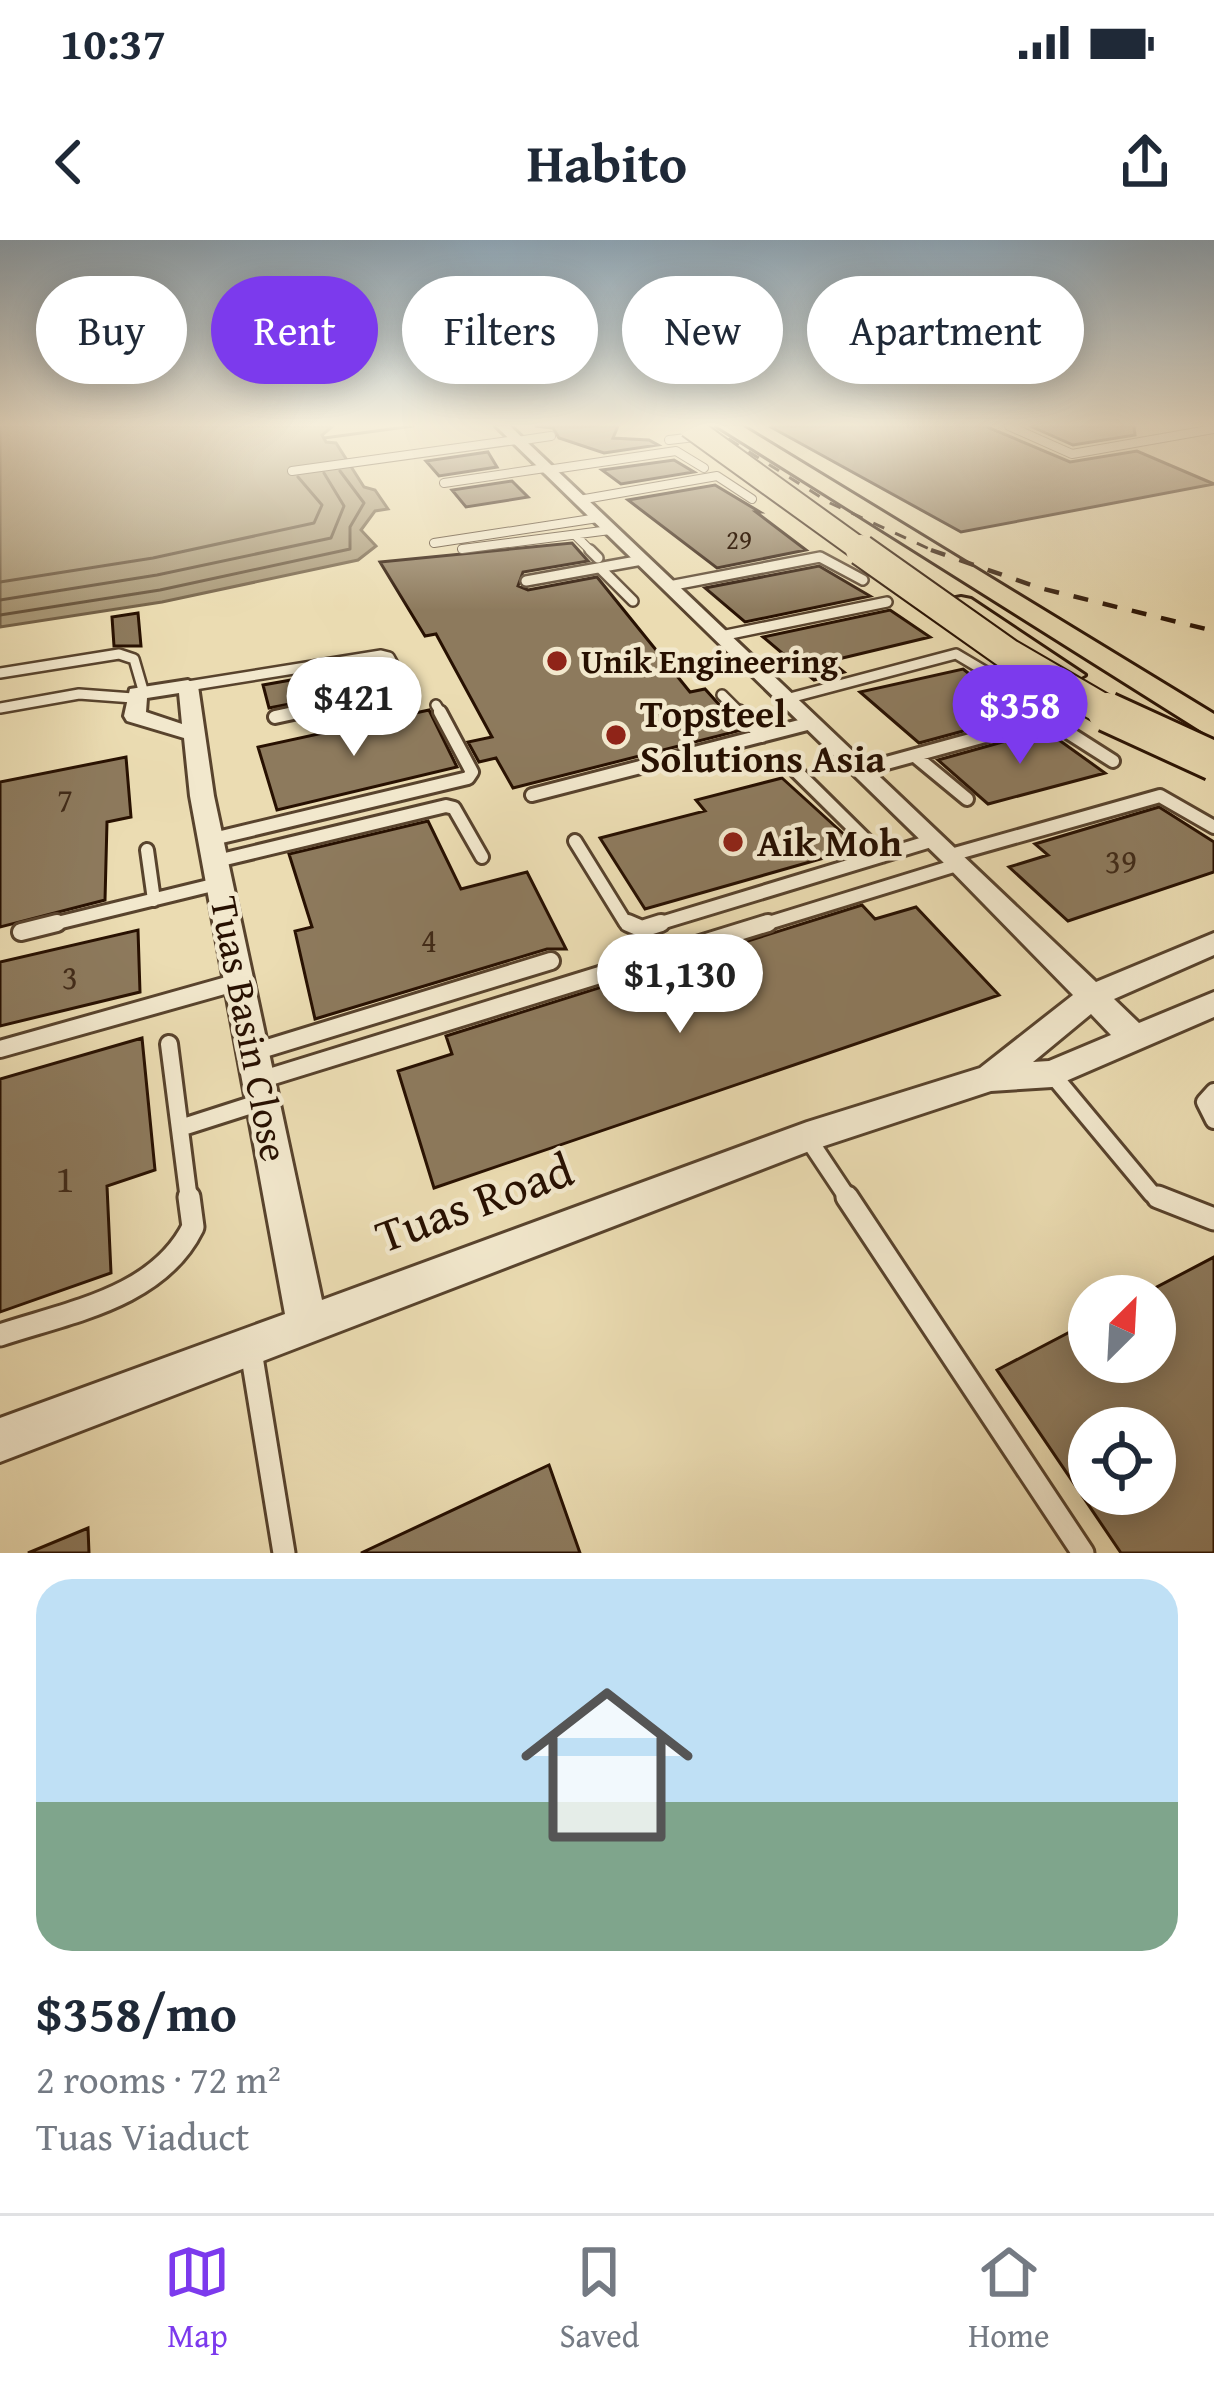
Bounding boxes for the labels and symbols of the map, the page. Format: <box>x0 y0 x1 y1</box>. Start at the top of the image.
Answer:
house number: 29 <box>726 519 752 559</box>
place label: Unik Engineering <box>581 637 839 685</box>
marker: Unik Engineering <box>544 648 570 674</box>
pin: $421 <box>283 657 425 759</box>
pin: $358 <box>949 665 1091 767</box>
place label: Topsteel Solutions Asia <box>640 684 885 786</box>
marker: Topsteel Solutions Asia <box>603 722 629 748</box>
house number: 7 <box>57 776 73 824</box>
place label: Aik Moh <box>757 813 902 870</box>
marker: Aik Moh <box>720 829 746 855</box>
house number: 39 <box>1105 837 1137 885</box>
street label: Tuas Basin Close <box>197 892 304 1166</box>
house number: 4 <box>421 916 437 964</box>
pin: $1,130 <box>582 934 778 1036</box>
house number: 3 <box>62 953 78 1001</box>
street label: Tuas Road <box>365 1133 583 1270</box>
house number: 1 <box>56 1149 74 1206</box>
north arrow <box>1068 1275 1176 1383</box>

